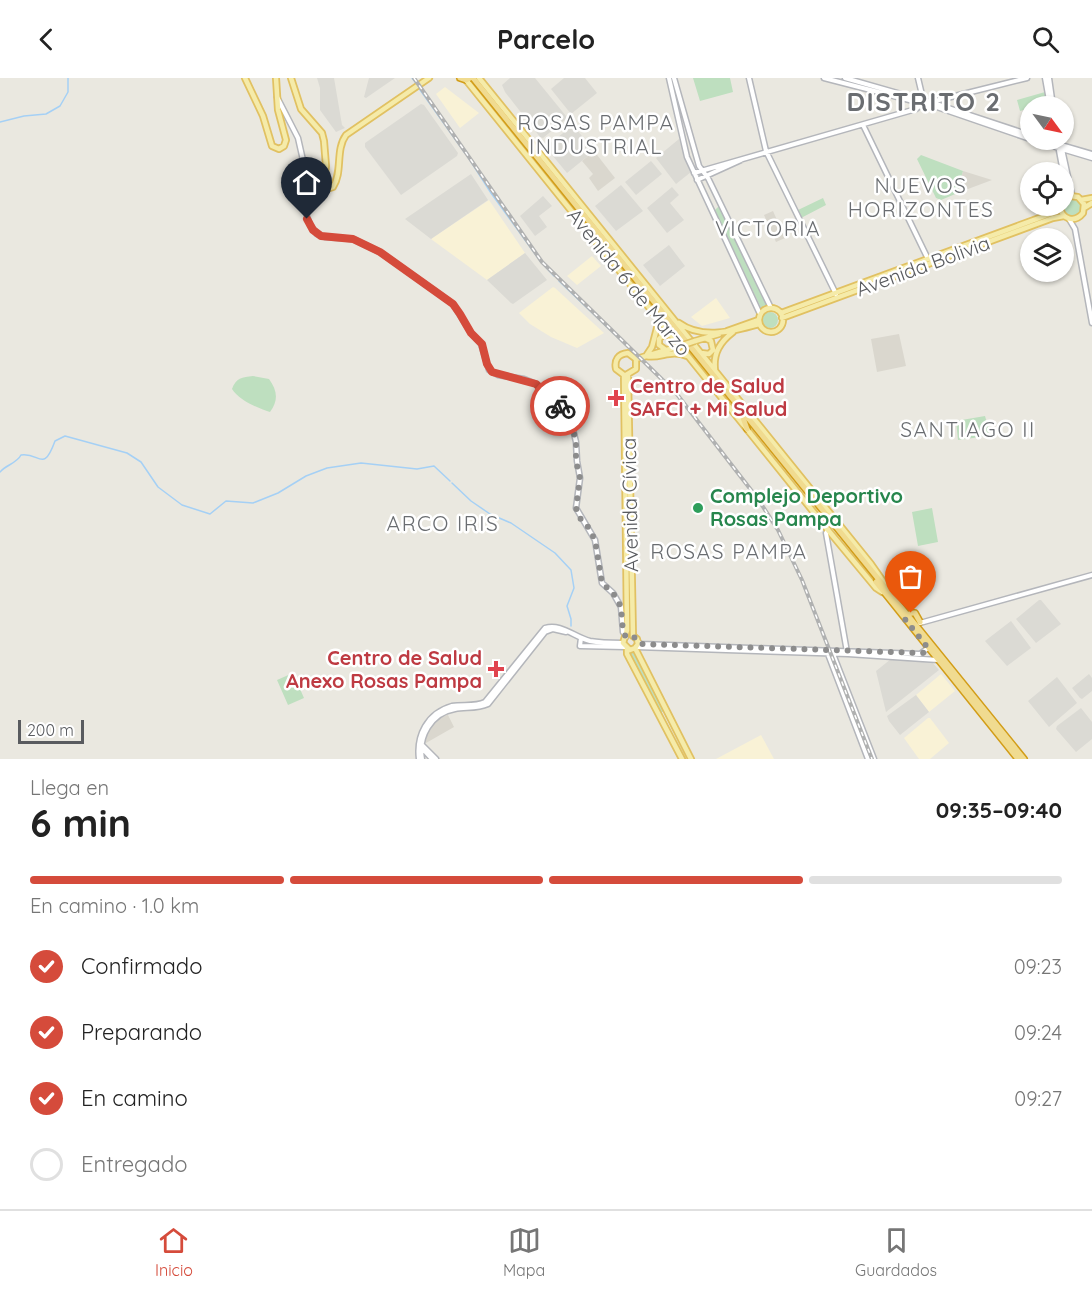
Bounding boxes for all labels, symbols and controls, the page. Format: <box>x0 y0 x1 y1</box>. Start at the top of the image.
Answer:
text: Parcelo <box>497 22 595 56</box>
icon: back <box>30 23 63 56</box>
icon: search <box>1029 23 1062 56</box>
district label: DISTRITO 2 <box>846 85 1002 118</box>
north arrow <box>1020 96 1074 150</box>
map controls <box>1020 96 1074 282</box>
district label: ROSAS PAMPA INDUSTRIAL <box>517 109 675 159</box>
pin <box>281 157 332 219</box>
button: locate <box>1020 162 1074 216</box>
icon: home <box>290 166 323 199</box>
district label: NUEVOS HORIZONTES <box>848 172 994 222</box>
street label: Avenida 6 de Marzo <box>562 203 697 361</box>
district label: VICTORIA <box>715 215 821 241</box>
button: layers <box>1020 228 1074 282</box>
street label: Avenida Bolivia <box>852 230 993 301</box>
place label: Centro de Salud SAFCI + Mi Salud <box>630 373 787 421</box>
courier <box>530 376 590 436</box>
marker: Centro de Salud SAFCI + Mi Salud <box>607 389 625 407</box>
icon: bike <box>544 390 577 423</box>
district label: SANTIAGO II <box>900 416 1036 442</box>
street label: Avenida Cívica <box>616 438 643 572</box>
place label: Complejo Deportivo Rosas Pampa <box>710 483 903 531</box>
marker: Complejo Deportivo Rosas Pampa <box>691 501 705 515</box>
district label: ARCO IRIS <box>387 510 499 536</box>
district label: ROSAS PAMPA <box>650 538 808 564</box>
pin <box>885 551 936 613</box>
icon: bag <box>894 560 927 593</box>
place label: Centro de Salud Anexo Rosas Pampa <box>286 645 482 693</box>
marker: Centro de Salud Anexo Rosas Pampa <box>487 660 505 678</box>
scale bar <box>18 717 84 744</box>
text: 200 m <box>27 720 74 740</box>
text: Llega en <box>30 775 109 800</box>
text: 09:35–09:40 <box>936 796 1062 824</box>
text: 6 min <box>30 798 131 847</box>
text: En camino · 1.0 km <box>30 893 199 918</box>
icon: check <box>30 950 63 983</box>
text: Confirmado <box>81 952 202 980</box>
text: 09:23 <box>1014 954 1062 979</box>
icon: check <box>30 1016 63 1049</box>
text: Preparando <box>81 1018 202 1046</box>
text: 09:24 <box>1014 1020 1062 1045</box>
icon: check <box>30 1082 63 1115</box>
text: En camino <box>81 1084 188 1112</box>
text: 09:27 <box>1014 1086 1062 1111</box>
text: Entregado <box>81 1150 188 1178</box>
tab: Inicio <box>155 1224 193 1280</box>
tab: Mapa <box>503 1224 545 1280</box>
tab: Guardados <box>855 1224 937 1280</box>

